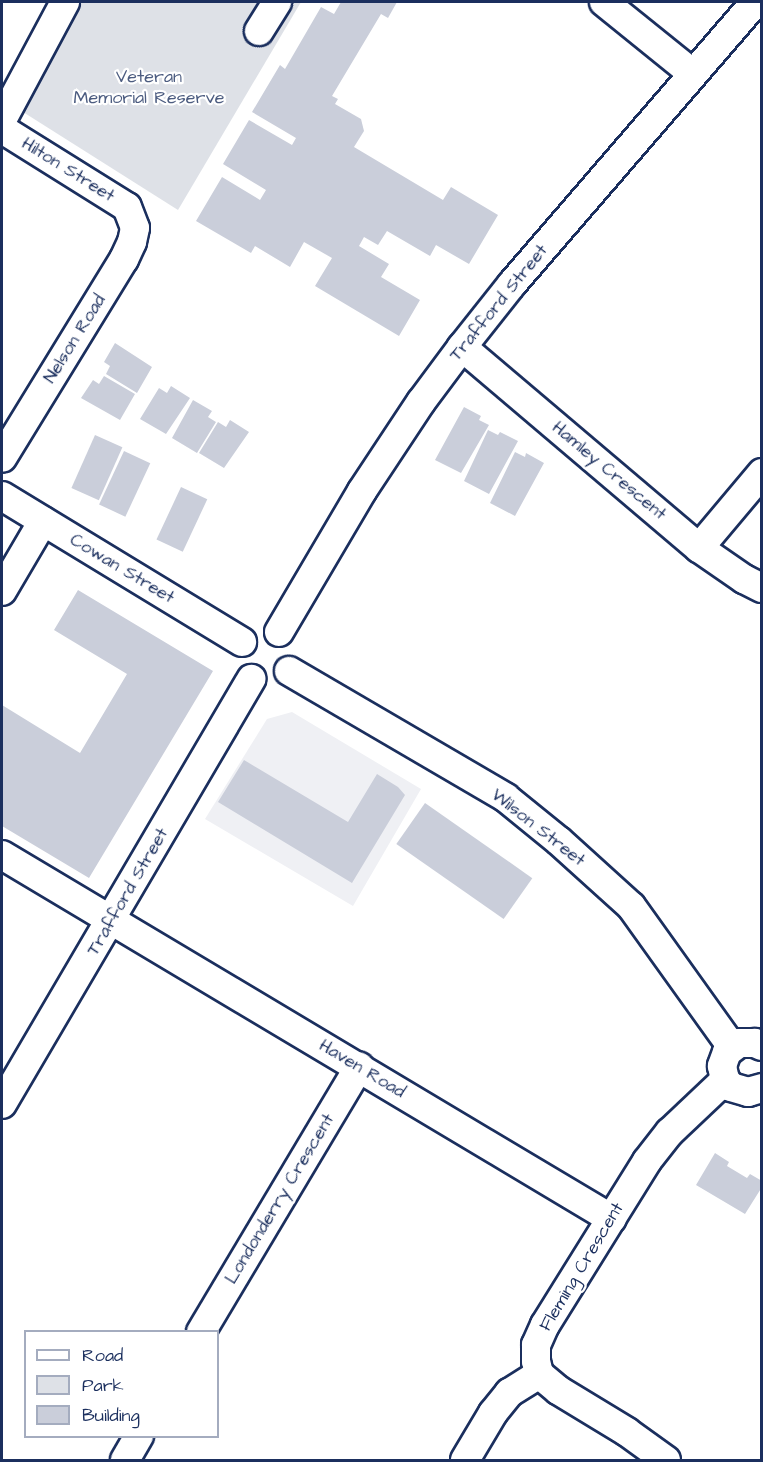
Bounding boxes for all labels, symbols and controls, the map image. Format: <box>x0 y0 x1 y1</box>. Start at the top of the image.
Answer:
park label: Veteran Memorial Reserve <box>74 67 224 110</box>
street label: Hilton Street <box>18 133 118 207</box>
street label: Trafford Street <box>445 240 553 366</box>
street label: Nelson Road <box>39 291 111 387</box>
street label: Hamley Crescent <box>547 417 671 525</box>
street label: Cowan Street <box>66 529 178 609</box>
street label: Wilson Street <box>487 785 589 871</box>
street label: Trafford Street <box>83 824 173 960</box>
street label: Haven Road <box>315 1035 409 1103</box>
street label: Londonderry Crescent <box>221 1110 339 1288</box>
street label: Fleming Crescent <box>535 1199 629 1335</box>
legend <box>24 1330 219 1438</box>
text: Road <box>82 1343 123 1368</box>
text: Park <box>82 1373 124 1398</box>
text: Building <box>82 1403 140 1428</box>

